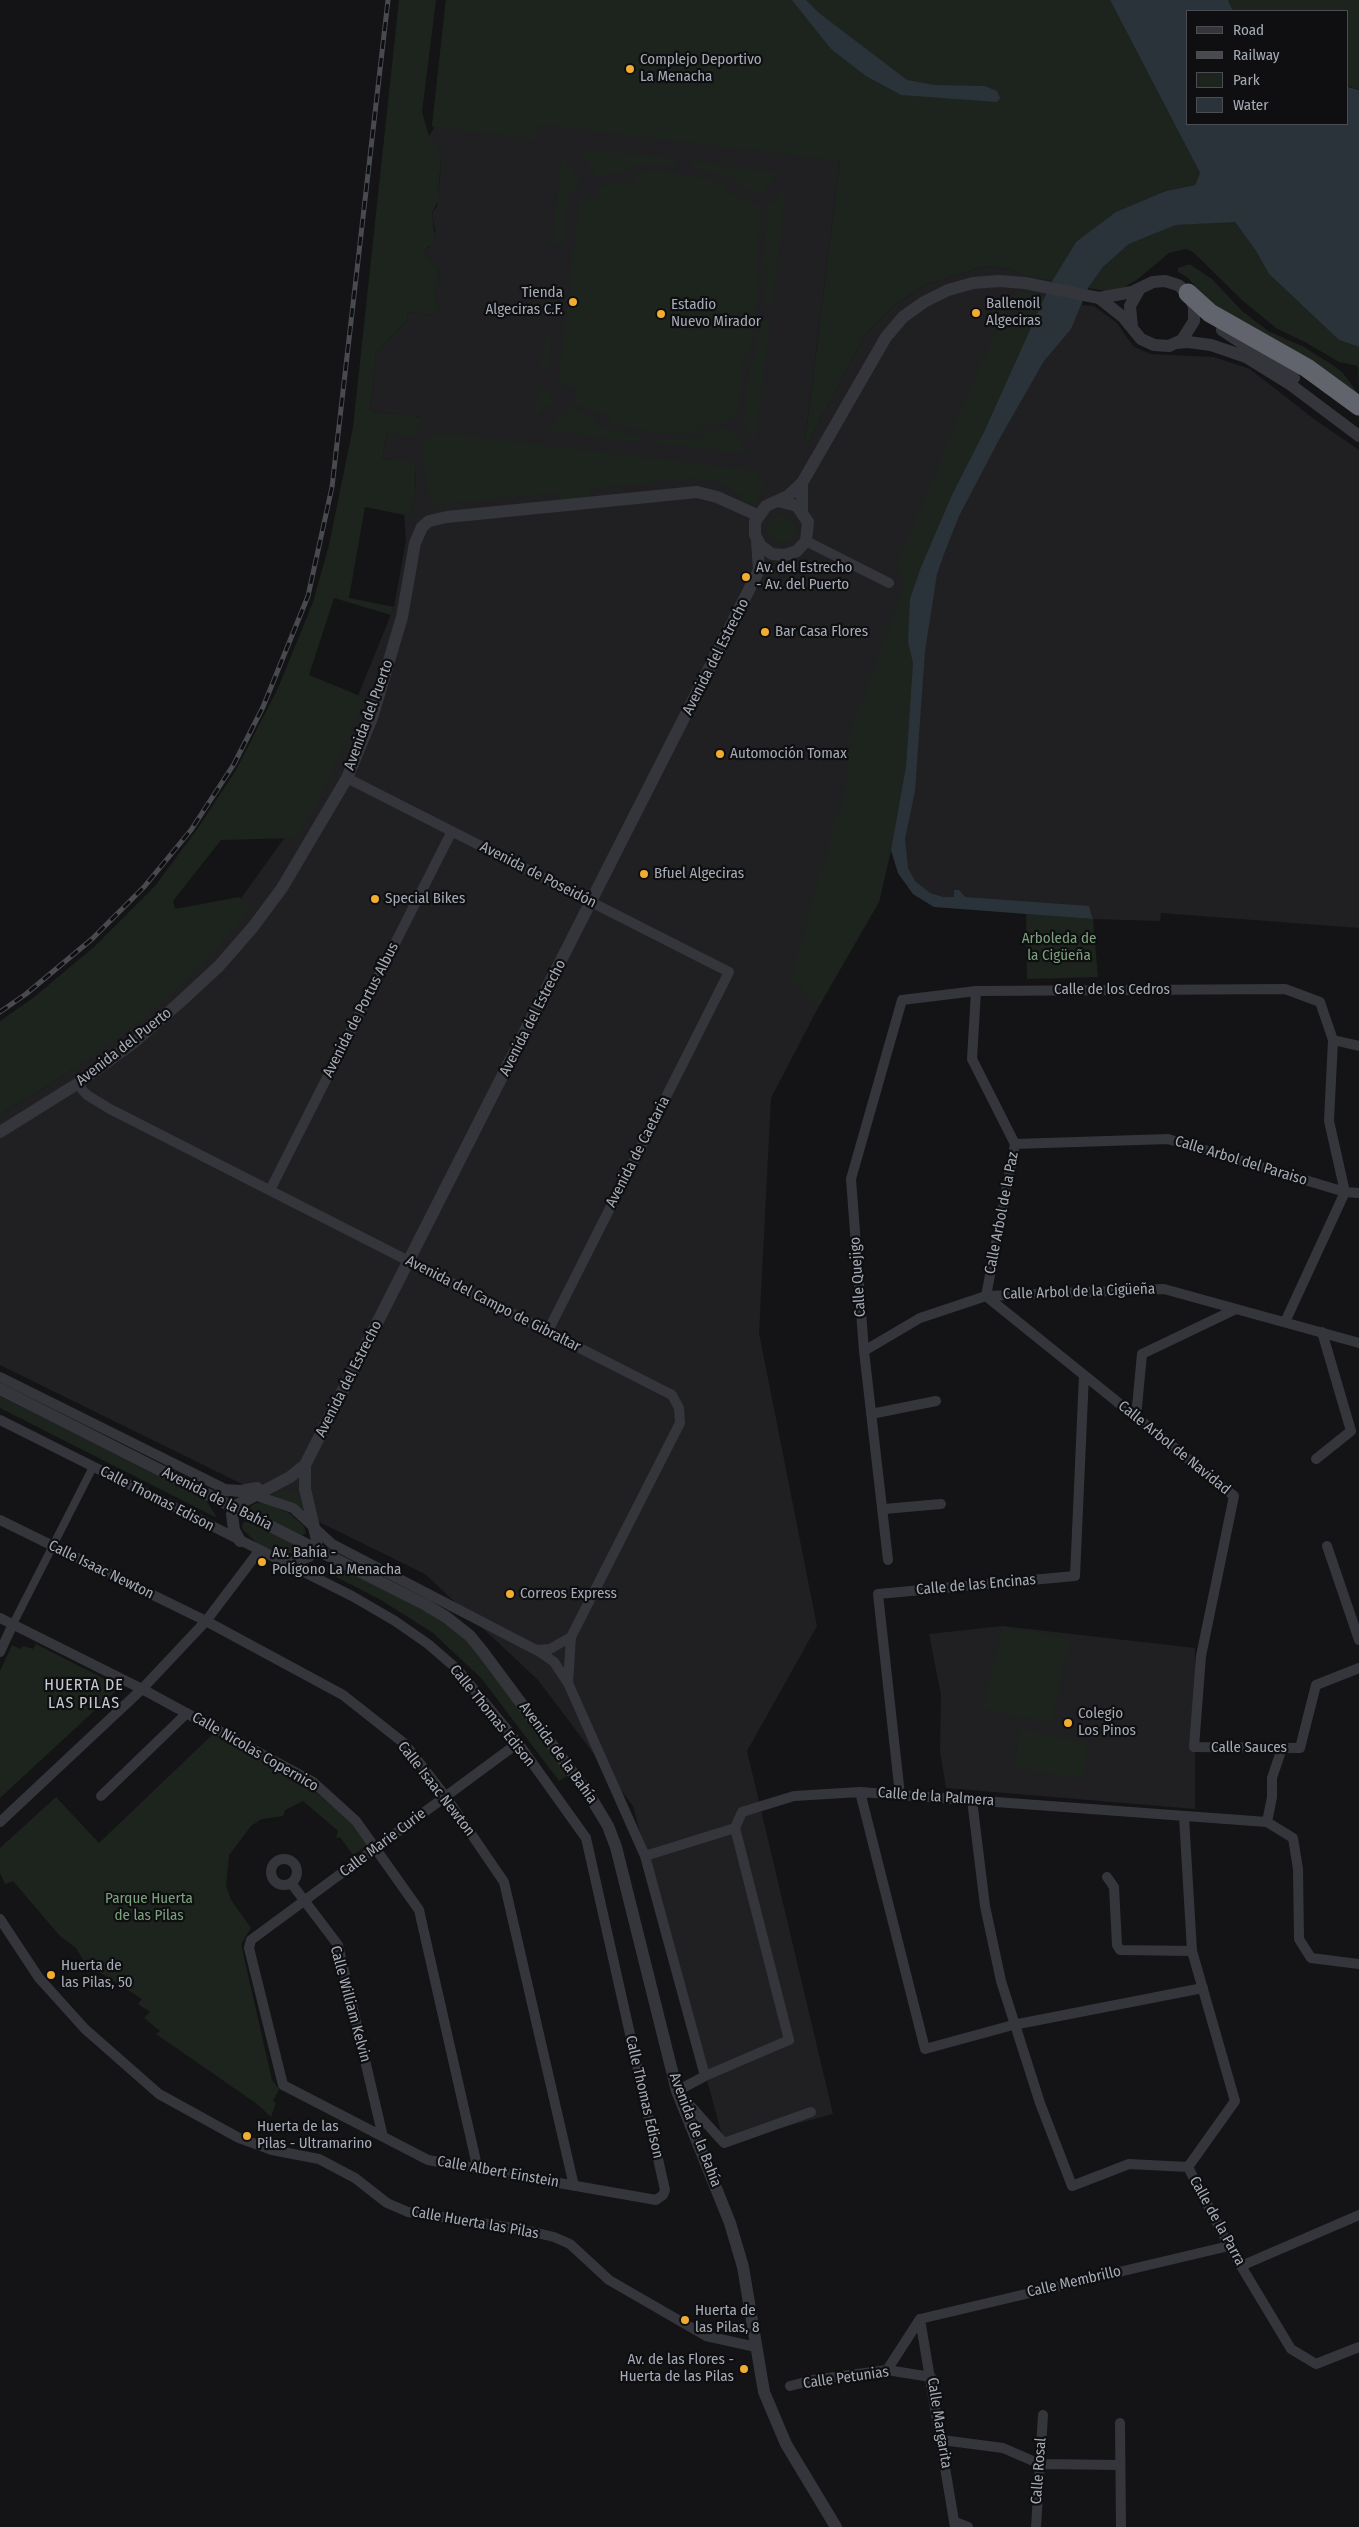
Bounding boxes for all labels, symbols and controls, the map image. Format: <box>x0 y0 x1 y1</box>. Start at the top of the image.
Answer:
legend <box>1186 10 1349 125</box>
text: Road <box>1233 21 1264 39</box>
text: Railway <box>1233 46 1280 64</box>
place label: Complejo Deportivo La Menacha <box>640 51 762 86</box>
marker: Complejo Deportivo La Menacha <box>624 63 636 75</box>
text: Park <box>1233 71 1260 89</box>
text: Water <box>1233 96 1268 114</box>
place label: Tienda Algeciras C.F. <box>485 284 563 319</box>
place label: Ballenoil Algeciras <box>986 295 1041 330</box>
marker: Tienda Algeciras C.F. <box>567 296 579 308</box>
place label: Estadio Nuevo Mirador <box>671 296 761 331</box>
marker: Ballenoil Algeciras <box>970 307 982 319</box>
marker: Estadio Nuevo Mirador <box>655 308 667 320</box>
place label: Av. del Estrecho - Av. del Puerto <box>756 559 852 594</box>
marker: Av. del Estrecho - Av. del Puerto <box>740 571 752 583</box>
street label: Avenida del Estrecho <box>679 596 753 718</box>
place label: Bar Casa Flores <box>775 623 868 641</box>
marker: Bar Casa Flores <box>759 626 771 638</box>
street label: Avenida del Puerto <box>341 657 397 773</box>
place label: Automoción Tomax <box>730 745 847 763</box>
marker: Automoción Tomax <box>714 748 726 760</box>
street label: Avenida de Poseidón <box>477 838 599 912</box>
place label: Bfuel Algeciras <box>654 865 744 883</box>
marker: Bfuel Algeciras <box>638 868 650 880</box>
place label: Special Bikes <box>385 890 465 908</box>
marker: Special Bikes <box>369 893 381 905</box>
park label: Arboleda de la Cigüeña <box>1022 930 1096 965</box>
street label: Avenida de Portus Albus <box>319 940 403 1080</box>
street label: Avenida del Estrecho <box>496 957 570 1079</box>
street label: Calle de los Cedros <box>1054 981 1170 999</box>
street label: Avenida del Puerto <box>73 1004 175 1090</box>
street label: Avenida de Caetaria <box>602 1093 674 1211</box>
street label: Calle Arbol del Paraiso <box>1173 1132 1309 1190</box>
street label: Calle Arbol de la Paz <box>981 1150 1023 1276</box>
street label: Calle Quejigo <box>846 1236 870 1318</box>
street label: Avenida del Campo de Gibraltar <box>403 1252 583 1356</box>
street label: Calle Arbol de la Cigüeña <box>1002 1280 1156 1304</box>
street label: Avenida del Estrecho <box>312 1318 386 1440</box>
street label: Calle Arbol de Navidad <box>1114 1397 1234 1499</box>
street label: Calle Thomas Edison <box>97 1462 217 1536</box>
street label: Avenida de la Bahía <box>159 1464 275 1534</box>
street label: Calle Isaac Newton <box>45 1537 157 1603</box>
place label: Av. Bahía - Polígono La Menacha <box>272 1544 401 1579</box>
marker: Av. Bahía - Polígono La Menacha <box>256 1556 268 1568</box>
street label: Calle de las Encinas <box>915 1571 1037 1599</box>
place label: Correos Express <box>520 1585 617 1603</box>
marker: Correos Express <box>504 1588 516 1600</box>
street label: Calle Thomas Edison <box>445 1662 539 1770</box>
district label: HUERTA DE LAS PILAS <box>43 1676 125 1714</box>
street label: Avenida de la Bahía <box>515 1699 601 1807</box>
place label: Colegio Los Pinos <box>1078 1705 1136 1740</box>
street label: Calle Nicolas Copernico <box>189 1708 321 1796</box>
marker: Colegio Los Pinos <box>1062 1717 1074 1729</box>
street label: Calle Isaac Newton <box>393 1738 479 1840</box>
street label: Calle Sauces <box>1211 1739 1287 1757</box>
street label: Calle de la Palmera <box>877 1784 995 1810</box>
street label: Calle Marie Curie <box>336 1805 430 1881</box>
park label: Parque Huerta de las Pilas <box>105 1890 193 1925</box>
street label: Calle William Kelvin <box>326 1944 374 2064</box>
place label: Huerta de las Pilas, 50 <box>61 1957 133 1992</box>
marker: Huerta de las Pilas, 50 <box>45 1969 57 1981</box>
street label: Calle Thomas Edison <box>621 2034 667 2160</box>
street label: Avenida de la Bahía <box>665 2070 725 2190</box>
place label: Huerta de las Pilas - Ultramarino <box>257 2118 372 2153</box>
marker: Huerta de las Pilas - Ultramarino <box>241 2130 253 2142</box>
street label: Calle Albert Einstein <box>436 2152 560 2192</box>
street label: Calle de la Parra <box>1185 2173 1249 2269</box>
street label: Calle Huerta las Pilas <box>410 2203 540 2243</box>
street label: Calle Membrillo <box>1025 2262 1123 2302</box>
place label: Huerta de las Pilas, 8 <box>695 2302 759 2337</box>
marker: Huerta de las Pilas, 8 <box>679 2314 691 2326</box>
place label: Av. de las Flores - Huerta de las Pilas <box>620 2351 734 2386</box>
marker: Av. de las Flores - Huerta de las Pilas <box>738 2363 750 2375</box>
street label: Calle Petunias <box>802 2363 890 2393</box>
street label: Calle Margarita <box>923 2376 955 2470</box>
street label: Calle Rosal <box>1028 2437 1050 2505</box>

